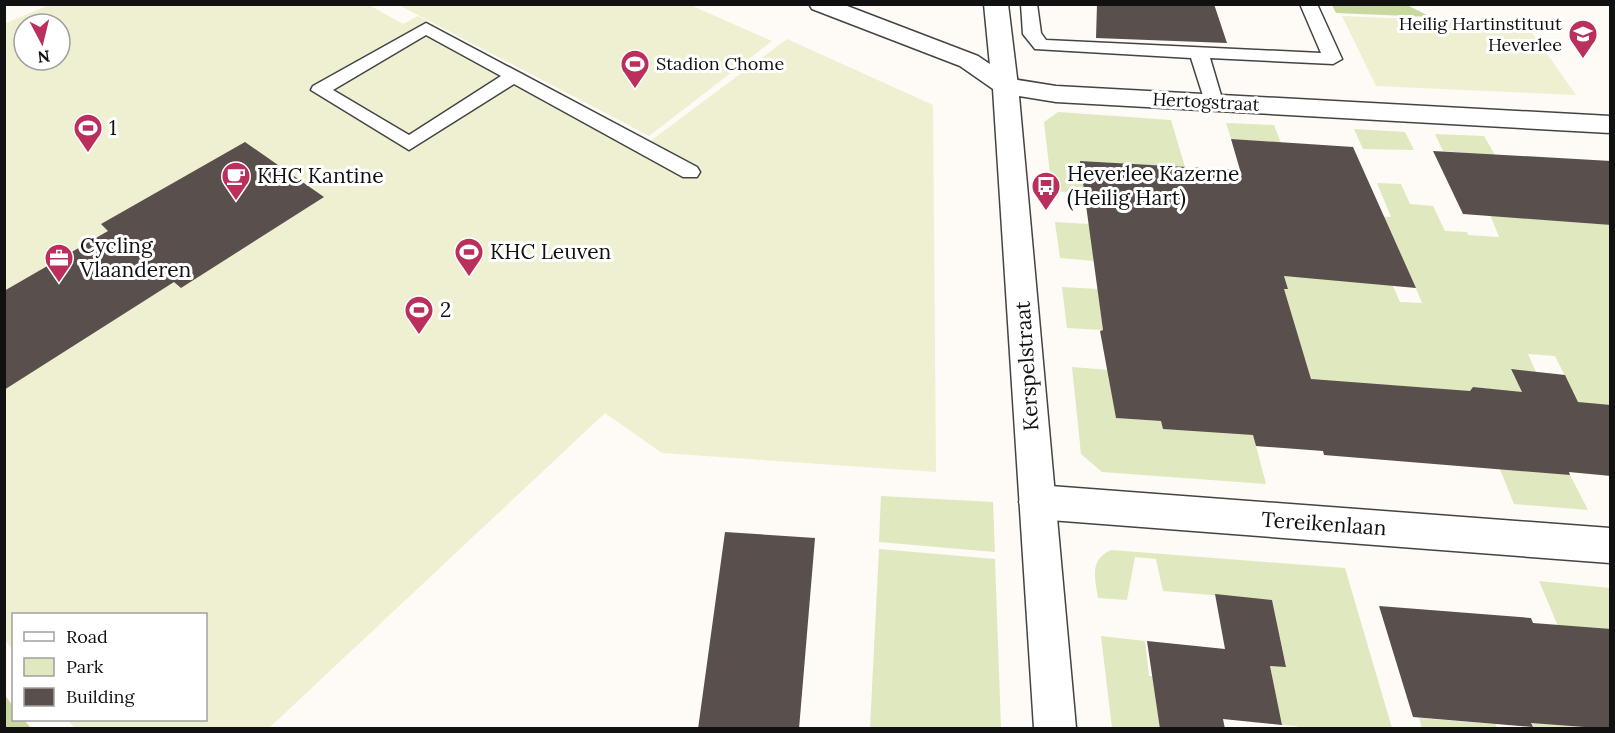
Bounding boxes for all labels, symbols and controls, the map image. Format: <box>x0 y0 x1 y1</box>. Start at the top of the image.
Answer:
north arrow <box>12 12 72 72</box>
place label: Heilig Hartinstituut Heverlee <box>1399 12 1562 56</box>
school or university icon: Heilig Hartinstituut Heverlee <box>1567 18 1599 60</box>
text: N <box>36 46 51 68</box>
sports icon: Stadion Chome <box>619 48 651 90</box>
place label: Stadion Chome <box>656 52 784 75</box>
street label: Hertogstraat <box>1152 87 1260 116</box>
sports icon: 1 <box>72 112 104 154</box>
place label: 1 <box>109 114 117 141</box>
cafe icon: KHC Kantine <box>220 160 252 202</box>
place label: Heverlee Kazerne (Heilig Hart) <box>1067 160 1239 211</box>
place label: KHC Kantine <box>257 162 384 189</box>
bus stop icon: Heverlee Kazerne (Heilig Hart) <box>1030 170 1062 212</box>
place label: Cycling Vlaanderen <box>79 232 192 283</box>
sports icon: KHC Leuven <box>453 236 485 278</box>
place label: KHC Leuven <box>490 238 612 265</box>
office icon: Cycling Vlaanderen <box>43 242 75 284</box>
sports icon: 2 <box>403 294 435 336</box>
place label: 2 <box>440 296 451 323</box>
street label: Kerspelstraat <box>1008 299 1045 432</box>
street label: Tereikenlaan <box>1261 506 1388 541</box>
legend <box>12 613 207 721</box>
text: Road <box>66 625 108 648</box>
text: Park <box>66 655 104 678</box>
text: Building <box>66 685 136 708</box>

